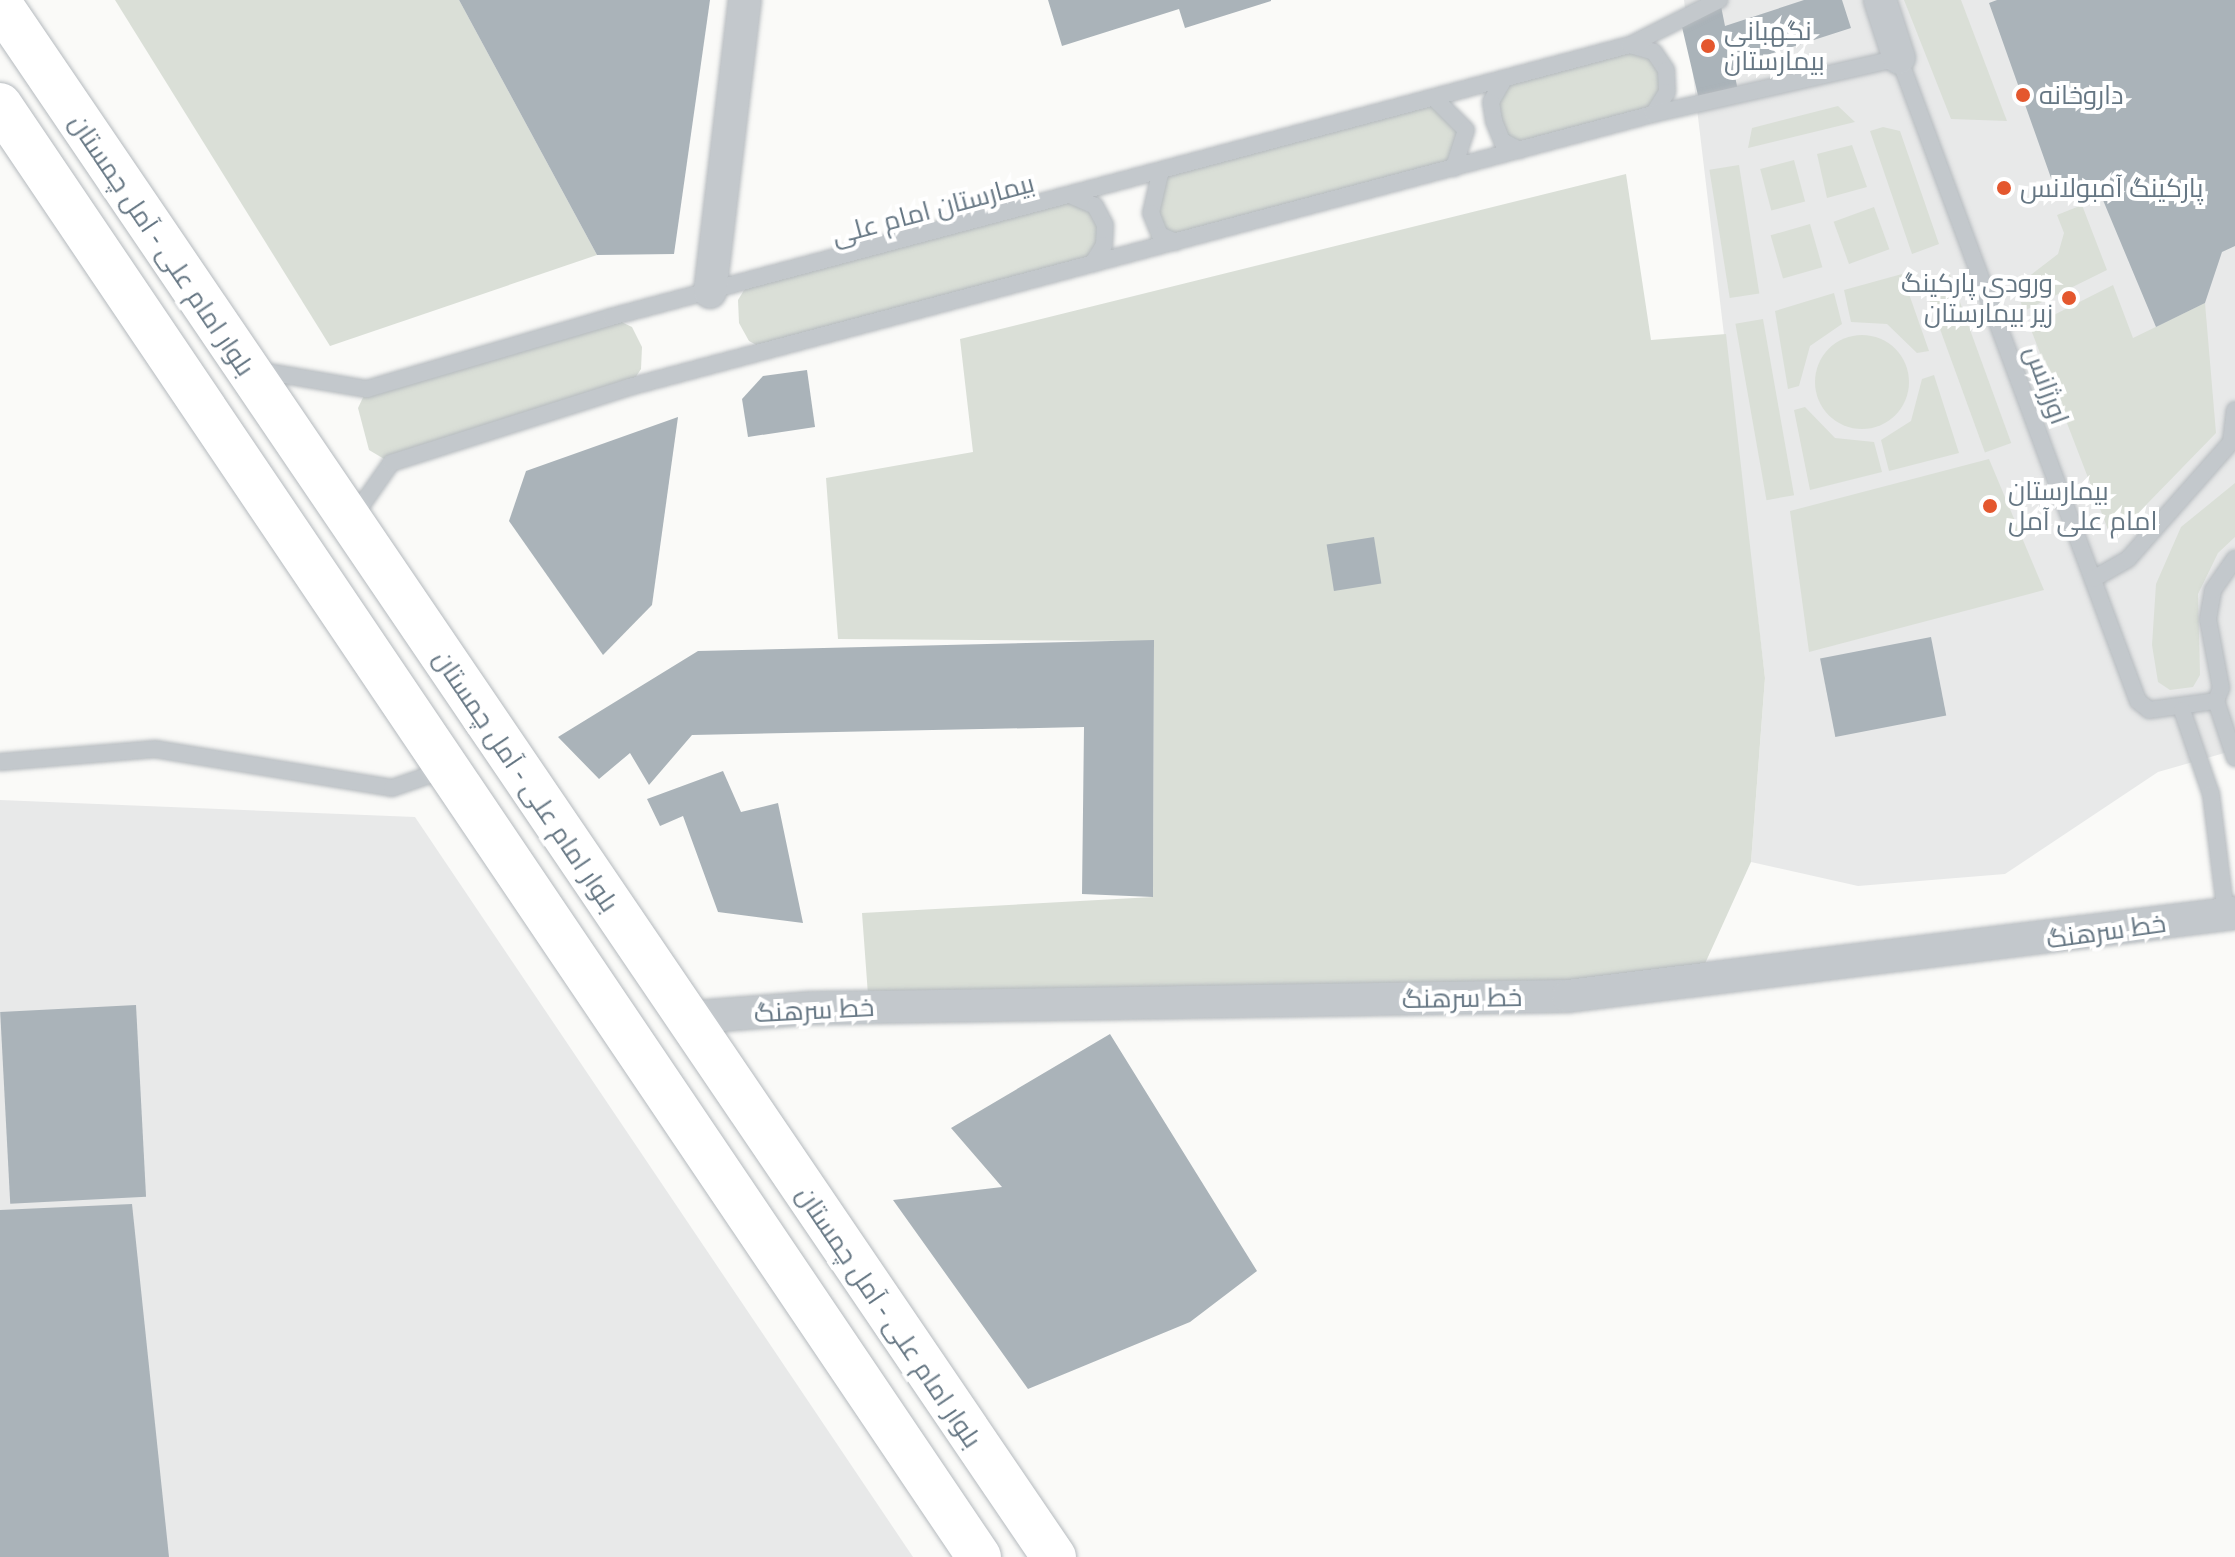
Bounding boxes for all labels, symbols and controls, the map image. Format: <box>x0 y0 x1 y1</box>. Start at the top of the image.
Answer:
place label: نگهبانی بیمارستان <box>1724 15 1825 76</box>
marker: نگهبانی بیمارستان <box>1699 37 1717 55</box>
place label: داروخانه <box>2039 79 2124 111</box>
marker: داروخانه <box>2014 86 2032 104</box>
street label: بلوار امام علی - آمل چمستان <box>63 108 261 382</box>
street label: بیمارستان امام علی <box>828 167 1038 251</box>
place label: پارکینگ آمبولانس <box>2020 172 2203 204</box>
marker: پارکینگ آمبولانس <box>1995 179 2013 197</box>
place label: ورودی پارکینگ زیر بیمارستان <box>1901 267 2053 328</box>
marker: ورودی پارکینگ زیر بیمارستان <box>2060 289 2078 307</box>
street label: اورژانس <box>2018 342 2076 428</box>
place label: بیمارستان امام علی آمل <box>2008 475 2157 536</box>
marker: بیمارستان امام علی آمل <box>1979 495 2001 517</box>
street label: بلوار امام علی - آمل چمستان <box>427 644 625 918</box>
street label: خط سرهنگ <box>2044 907 2168 955</box>
street label: خط سرهنگ <box>1402 981 1522 1015</box>
street label: خط سرهنگ <box>753 991 875 1029</box>
street label: بلوار امام علی - آمل چمستان <box>790 1180 988 1454</box>

